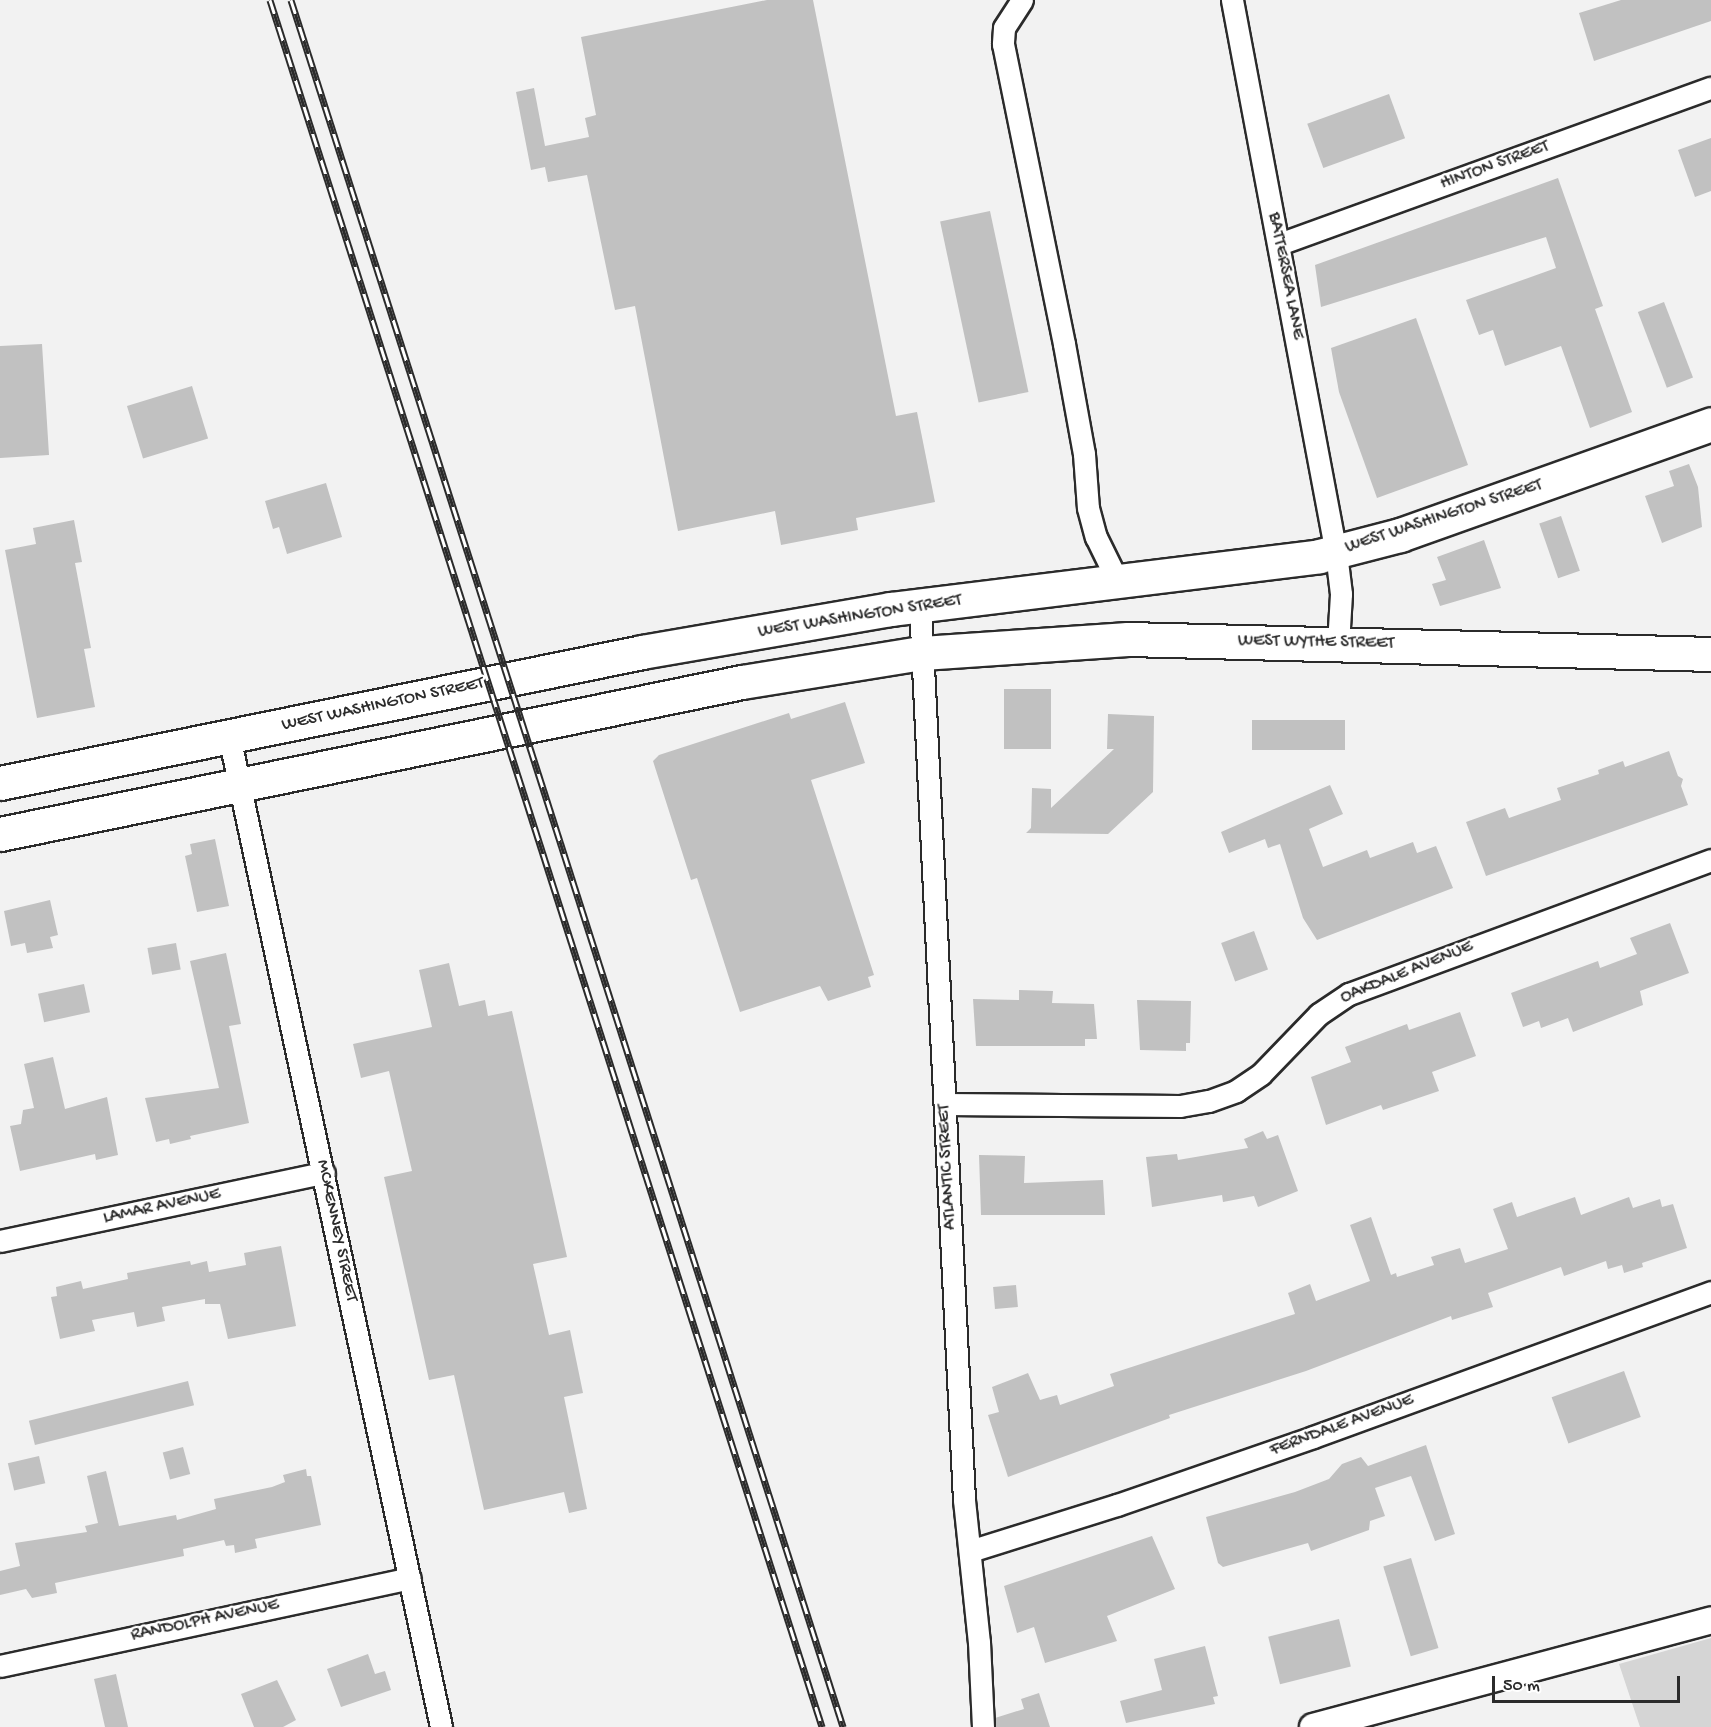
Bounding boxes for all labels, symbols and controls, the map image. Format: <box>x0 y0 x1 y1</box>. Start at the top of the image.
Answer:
street label: HINTON STREET <box>1438 136 1552 196</box>
street label: BATTERSEA LANE <box>1262 211 1308 341</box>
street label: WEST WASHINGTON STREET <box>1343 475 1545 559</box>
street label: WEST WASHINGTON STREET <box>757 590 963 644</box>
street label: WEST WYTHE STREET <box>1238 631 1394 655</box>
street label: WEST WASHINGTON STREET <box>280 673 486 737</box>
street label: OAKDALE AVENUE <box>1338 937 1476 1009</box>
street label: ATLANTIC STREET <box>934 1104 962 1230</box>
street label: MCKENNEY STREET <box>310 1158 362 1304</box>
street label: LAMAR AVENUE <box>101 1184 223 1230</box>
street label: FERNDALE AVENUE <box>1267 1390 1417 1462</box>
street label: RANDOLPH AVENUE <box>129 1595 281 1647</box>
scale bar <box>1495 1664 1682 1702</box>
text: 50 m <box>1503 1676 1540 1697</box>

